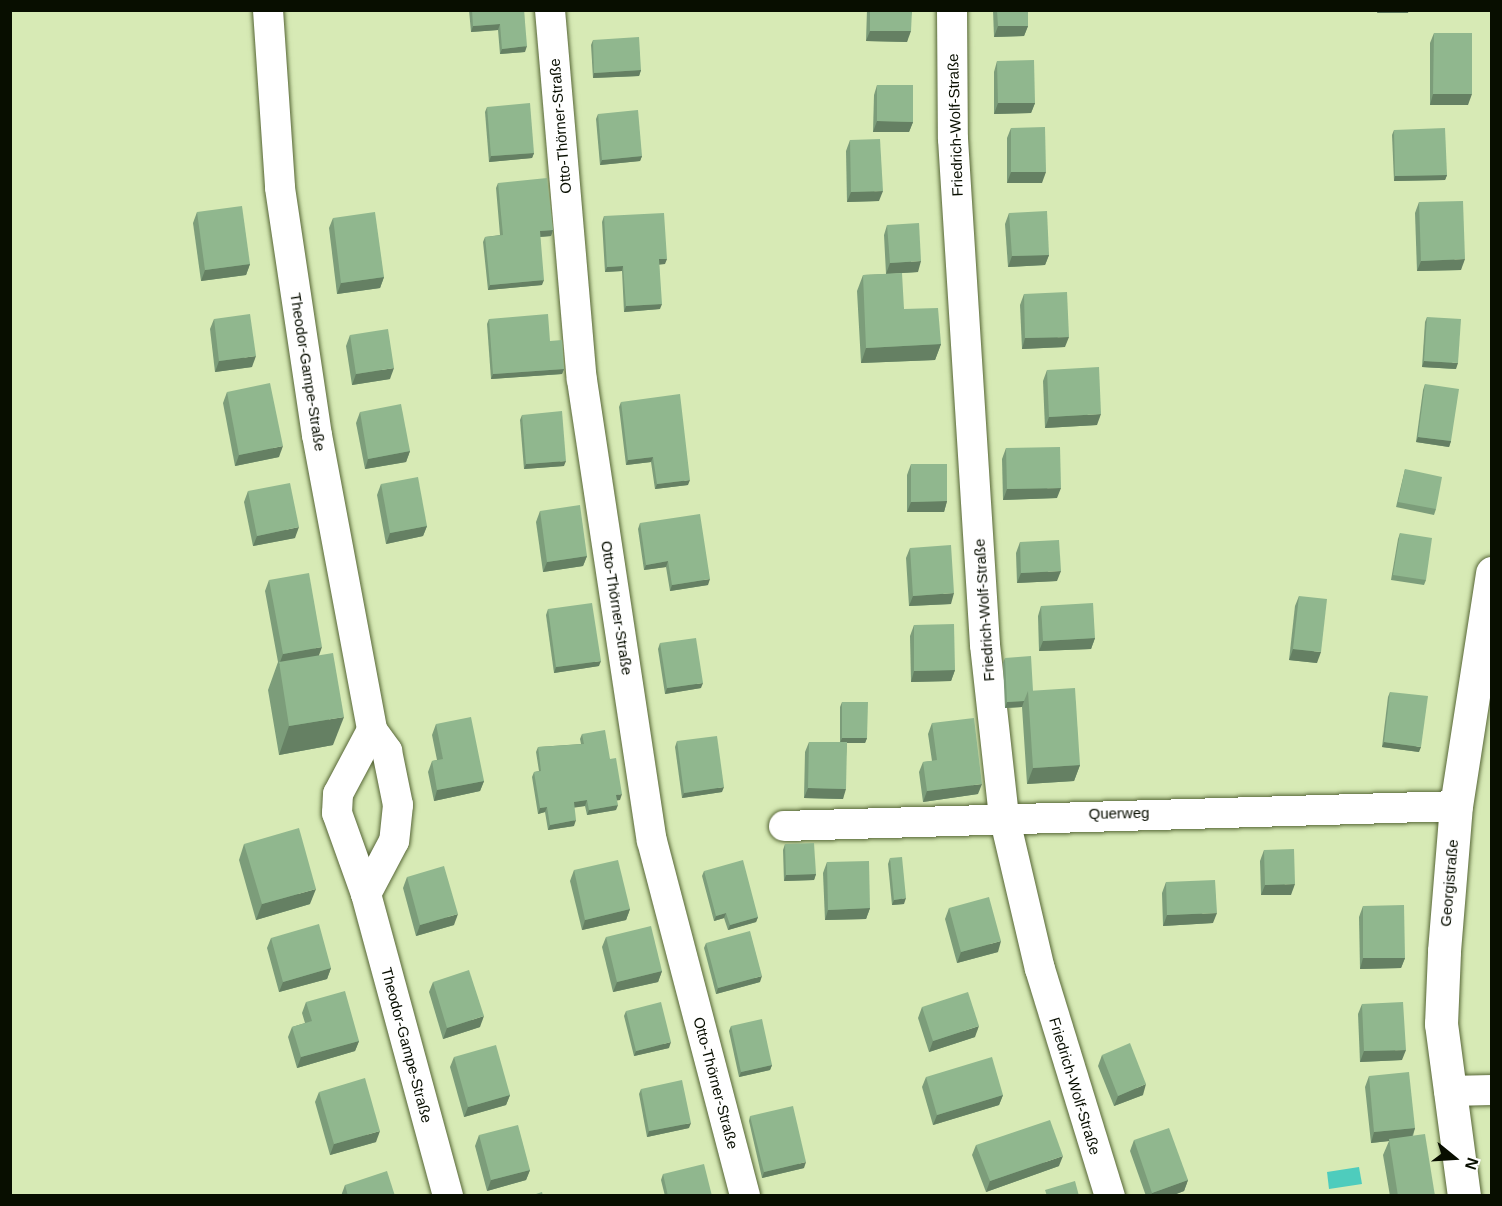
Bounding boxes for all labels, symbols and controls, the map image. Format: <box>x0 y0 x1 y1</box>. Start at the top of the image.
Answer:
street label: Friedrich-Wolf-Straße <box>944 53 966 197</box>
street label: Otto-Thörner-Straße <box>545 58 575 194</box>
street label: Theodor-Gampe-Straße <box>287 292 329 452</box>
street label: Friedrich-Wolf-Straße <box>970 538 998 682</box>
street label: Otto-Thörner-Straße <box>597 539 637 677</box>
street label: Querweg <box>1088 803 1150 823</box>
street label: Georgistraße <box>1436 839 1462 927</box>
street label: Theodor-Gampe-Straße <box>378 965 436 1125</box>
street label: Otto-Thörner-Straße <box>690 1015 742 1151</box>
street label: Friedrich-Wolf-Straße <box>1045 1015 1105 1157</box>
north arrow <box>1424 1128 1484 1188</box>
text: N <box>1462 1156 1481 1172</box>

